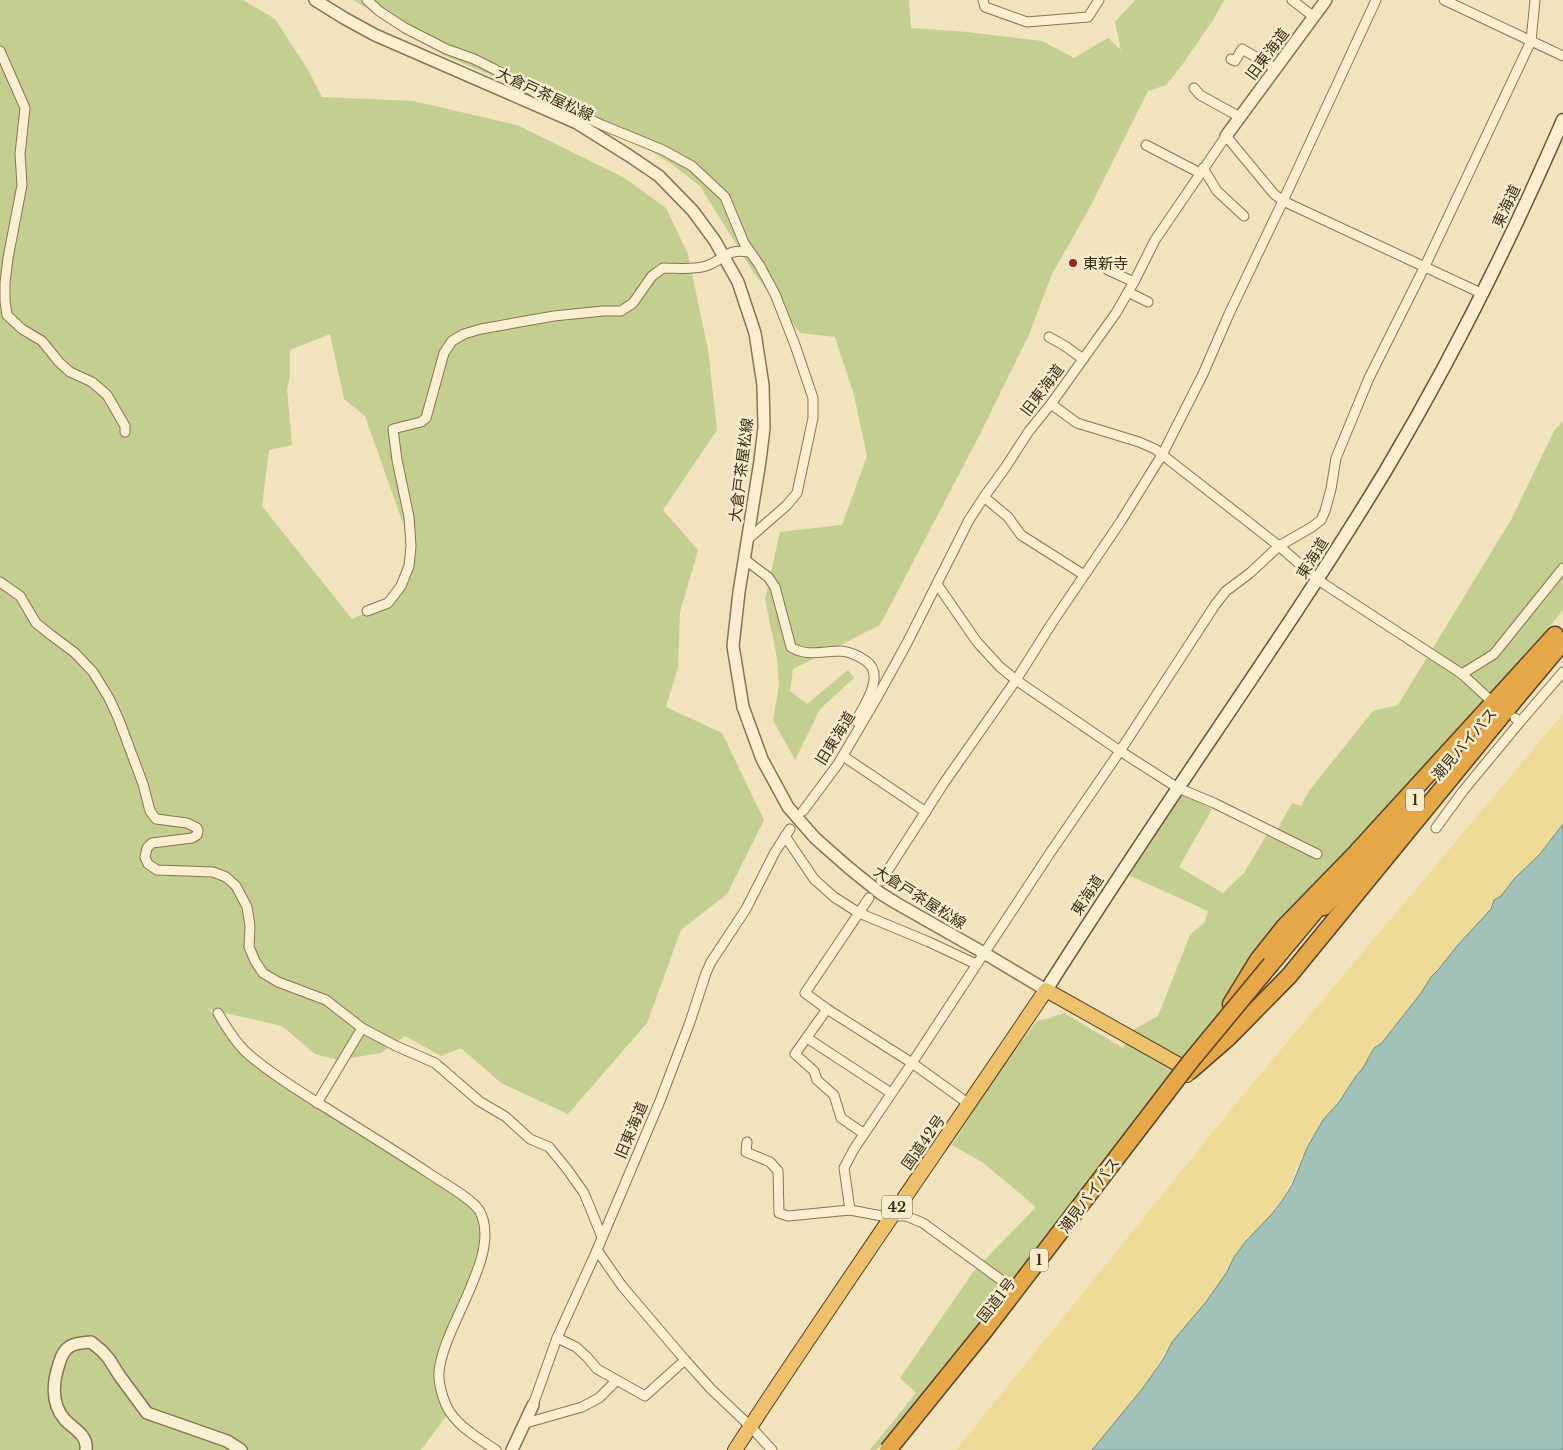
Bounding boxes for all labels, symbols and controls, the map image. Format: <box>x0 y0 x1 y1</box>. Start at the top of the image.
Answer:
street label: 旧東海道 <box>1241 24 1293 84</box>
street label: 大倉戸茶屋松線 <box>493 63 597 125</box>
street label: 東海道 <box>1488 182 1524 230</box>
place label: 東新寺 <box>1083 254 1128 273</box>
marker: 東新寺 <box>1067 257 1079 269</box>
street label: 旧東海道 <box>1016 360 1068 420</box>
street label: 大倉戸茶屋松線 <box>725 417 757 523</box>
street label: 東海道 <box>1292 534 1332 582</box>
street label: 潮見バイパス <box>1427 704 1501 784</box>
street label: 旧東海道 <box>811 708 859 768</box>
road number: 1 <box>1406 788 1424 812</box>
street label: 大倉戸茶屋松線 <box>870 861 970 933</box>
street label: 東海道 <box>1067 871 1107 919</box>
street label: 旧東海道 <box>611 1099 651 1161</box>
street label: 国道42号 <box>897 1111 949 1173</box>
street label: 潮見バイパス <box>1054 1153 1124 1237</box>
road number: 42 <box>882 1196 912 1218</box>
road number: 1 <box>1030 1248 1048 1272</box>
street label: 国道1号 <box>973 1274 1019 1326</box>

